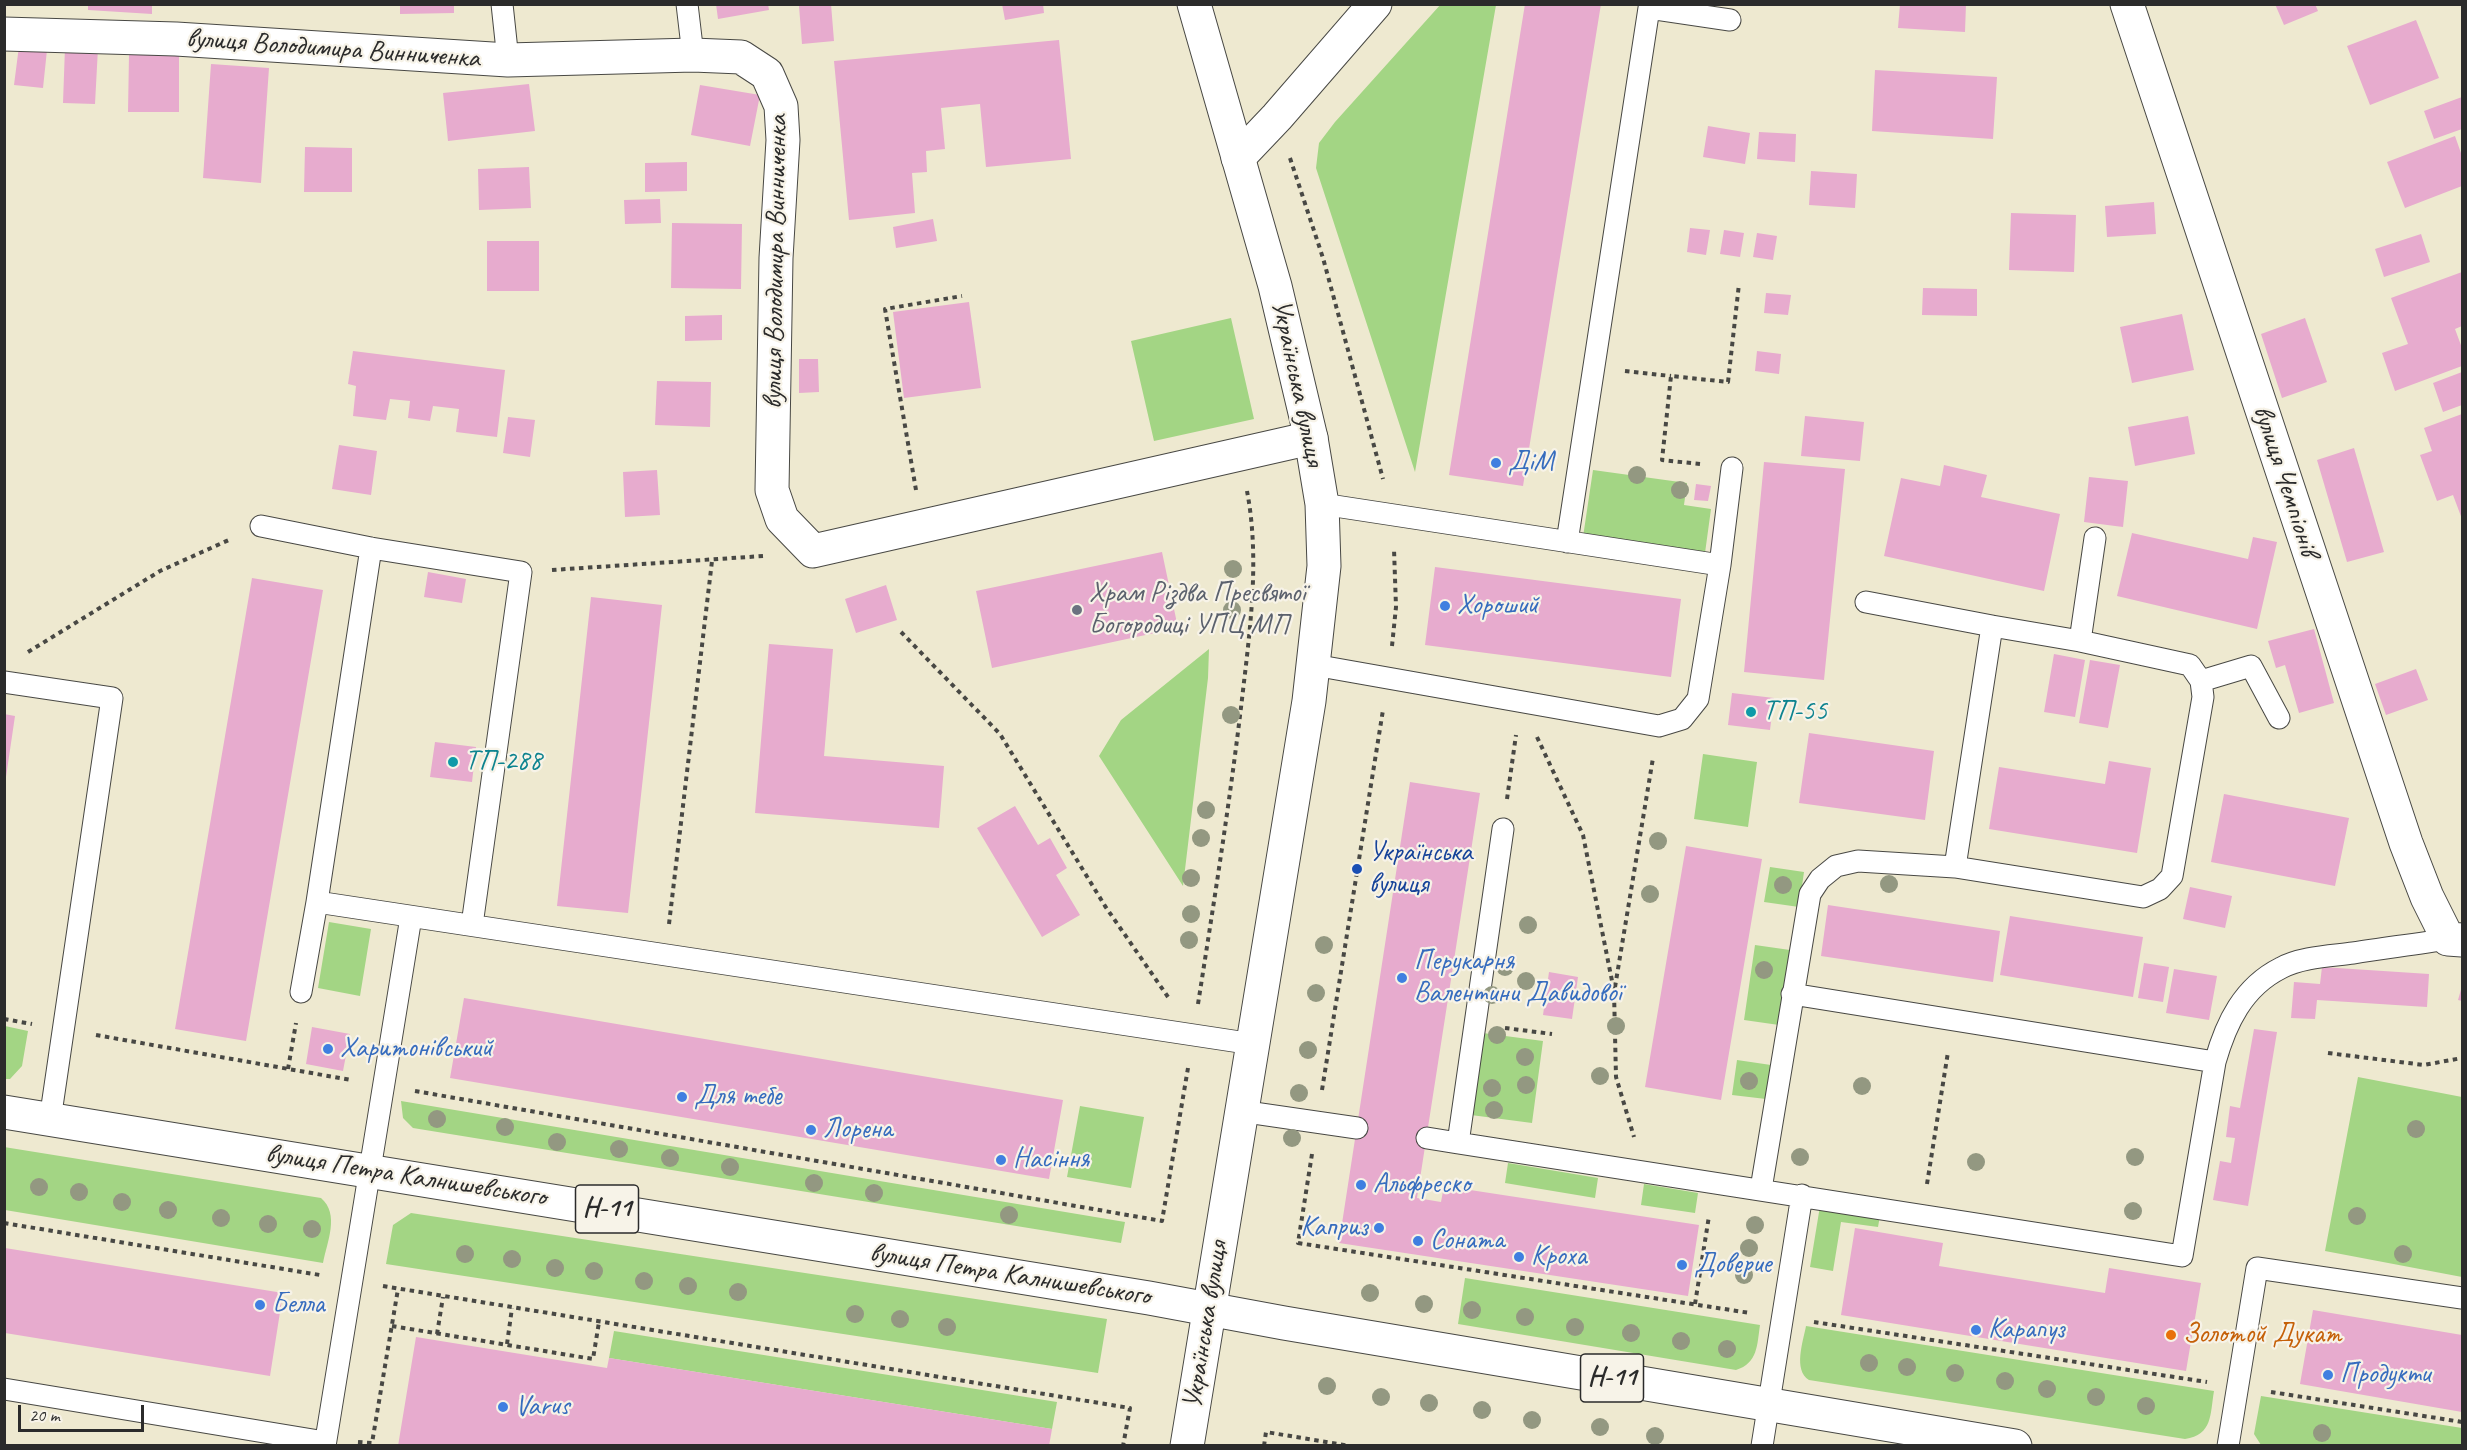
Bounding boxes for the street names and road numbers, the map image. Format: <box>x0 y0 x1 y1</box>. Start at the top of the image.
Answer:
street label: вулиця Володимира Винниченка <box>185 22 481 76</box>
street label: вулиця Володимира Винниченка <box>757 115 795 409</box>
street label: Українська вулиця <box>1263 297 1331 469</box>
street label: вулиця Чемпіонів <box>2245 401 2325 561</box>
street label: вулиця Петра Калнишевського <box>263 1137 549 1215</box>
road number: Н-11 <box>576 1185 638 1233</box>
street label: вулиця Петра Калнишевського <box>867 1236 1153 1314</box>
street label: Українська вулиця <box>1176 1239 1236 1411</box>
road number: Н-11 <box>1580 1354 1644 1402</box>

